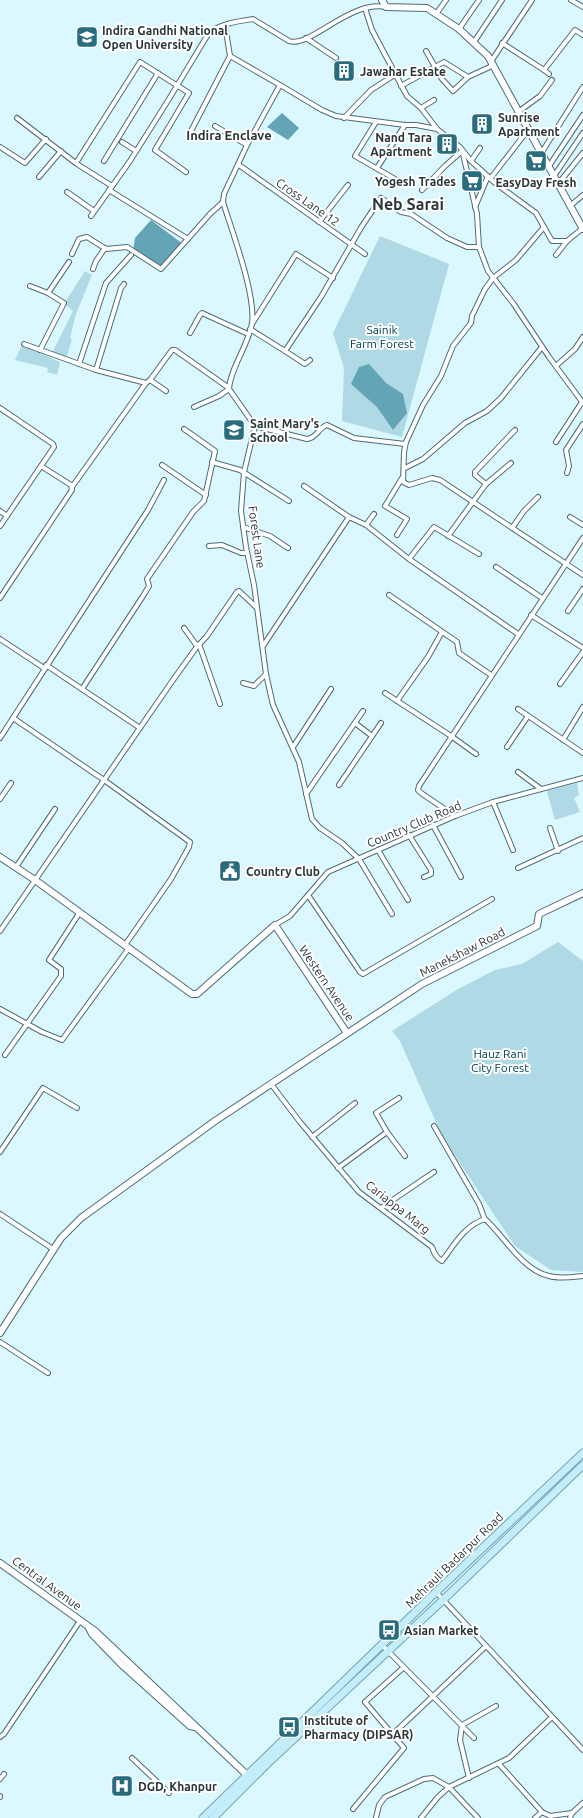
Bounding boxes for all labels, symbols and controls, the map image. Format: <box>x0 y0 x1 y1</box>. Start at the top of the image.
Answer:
school or university icon: Indira Gandhi National Open University <box>74 24 100 50</box>
place label: Indira Gandhi National Open University <box>102 24 228 51</box>
building icon: Jawahar Estate <box>331 58 357 84</box>
place label: Jawahar Estate <box>360 65 446 78</box>
building icon: Sunrise Apartment <box>469 111 495 137</box>
place label: Sunrise Apartment <box>498 111 560 138</box>
district label: Indira Enclave <box>186 128 272 142</box>
place label: Nand Tara Apartment <box>370 131 432 158</box>
building icon: Nand Tara Apartment <box>434 131 460 157</box>
supermarket icon: EasyDay Fresh <box>523 148 549 174</box>
supermarket icon: Yogesh Trades <box>459 168 485 194</box>
street label: Cross Lane 12 <box>274 175 342 229</box>
place label: Yogesh Trades <box>375 175 456 188</box>
place label: EasyDay Fresh <box>496 176 576 189</box>
district label: Neb Sarai <box>372 195 444 213</box>
park label: Sainik Farm Forest <box>350 323 414 350</box>
school or university icon: Saint Mary's School <box>221 417 247 443</box>
place label: Saint Mary's School <box>250 417 320 444</box>
street label: Forest Lane <box>246 505 268 569</box>
street label: Country Club Road <box>365 798 463 850</box>
public building icon: Country Club <box>217 858 243 884</box>
place label: Country Club <box>246 865 320 878</box>
street label: Manekshaw Road <box>417 925 507 979</box>
street label: Western Avenue <box>297 943 357 1023</box>
park label: Hauz Rani City Forest <box>471 1047 529 1074</box>
street label: Cariappa Marg <box>363 1178 433 1236</box>
street label: Mehrauli Badarpur Road <box>403 1510 505 1610</box>
street label: Central Avenue <box>10 1553 84 1613</box>
bus stop icon: Asian Market <box>376 1617 402 1643</box>
place label: Asian Market <box>404 1624 479 1637</box>
bus stop icon: Institute of Pharmacy (DIPSAR) <box>276 1714 302 1740</box>
place label: Institute of Pharmacy (DIPSAR) <box>304 1714 414 1742</box>
hospital icon: DGD, Khanpur <box>109 1773 135 1799</box>
place label: DGD, Khanpur <box>138 1780 217 1793</box>

